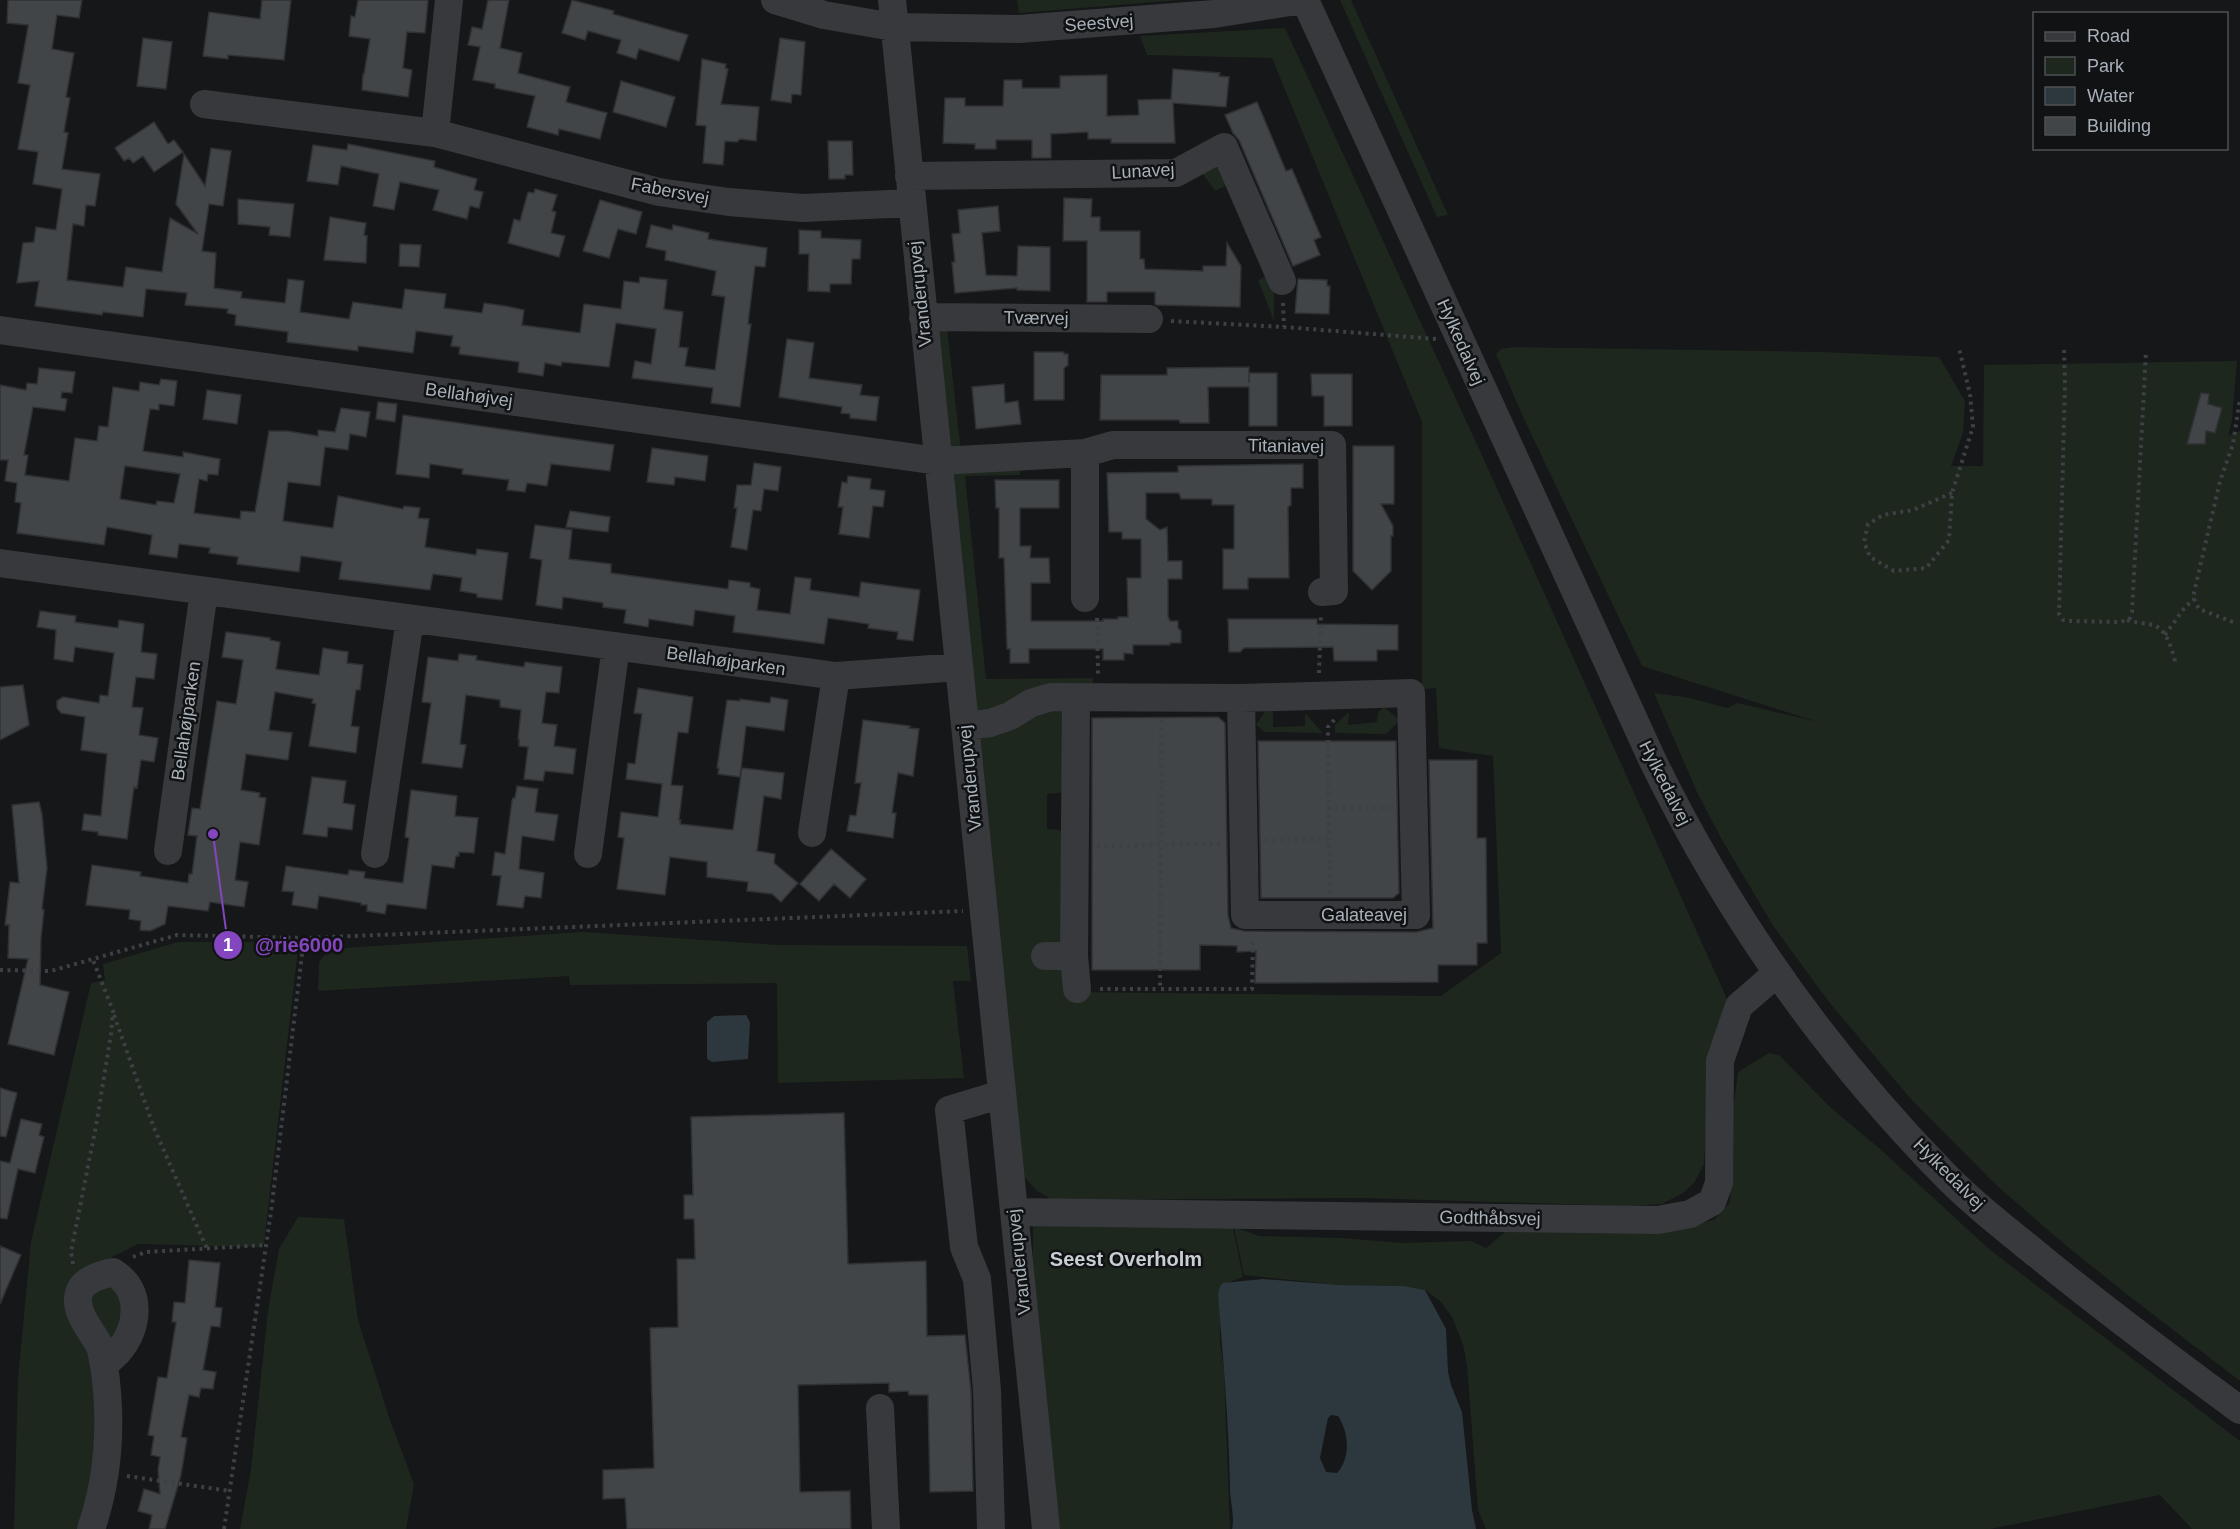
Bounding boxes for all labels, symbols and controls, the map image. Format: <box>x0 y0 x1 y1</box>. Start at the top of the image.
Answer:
street label: Seestvej <box>1064 11 1134 35</box>
legend <box>2033 12 2228 150</box>
text: Road <box>2087 26 2130 46</box>
text: Park <box>2087 56 2125 76</box>
text: Water <box>2087 86 2134 106</box>
text: Building <box>2087 116 2151 136</box>
street label: Lunavej <box>1111 159 1175 183</box>
street label: Fabersvej <box>629 174 711 208</box>
street label: Vranderupvej <box>904 240 936 348</box>
street label: Hylkedalvej <box>1433 296 1489 388</box>
street label: Tværvej <box>1003 307 1069 329</box>
street label: Bellahøjvej <box>424 379 514 411</box>
street label: Titaniavej <box>1248 435 1324 457</box>
street label: Bellahøjparken <box>665 643 787 679</box>
street label: Bellahøjparken <box>168 660 204 782</box>
street label: Vranderupvej <box>954 724 986 832</box>
street label: Hylkedalvej <box>1635 737 1695 829</box>
street label: Galateavej <box>1321 905 1407 925</box>
callout: @rie6000 <box>213 926 356 964</box>
text: @rie6000 <box>255 934 343 956</box>
text: 1 <box>223 935 233 955</box>
street label: Hylkedalvej <box>1909 1134 1989 1214</box>
street label: Godthåbsvej <box>1439 1207 1541 1229</box>
street label: Vranderupvej <box>1003 1208 1035 1316</box>
district label: Seest Overholm <box>1050 1248 1202 1270</box>

